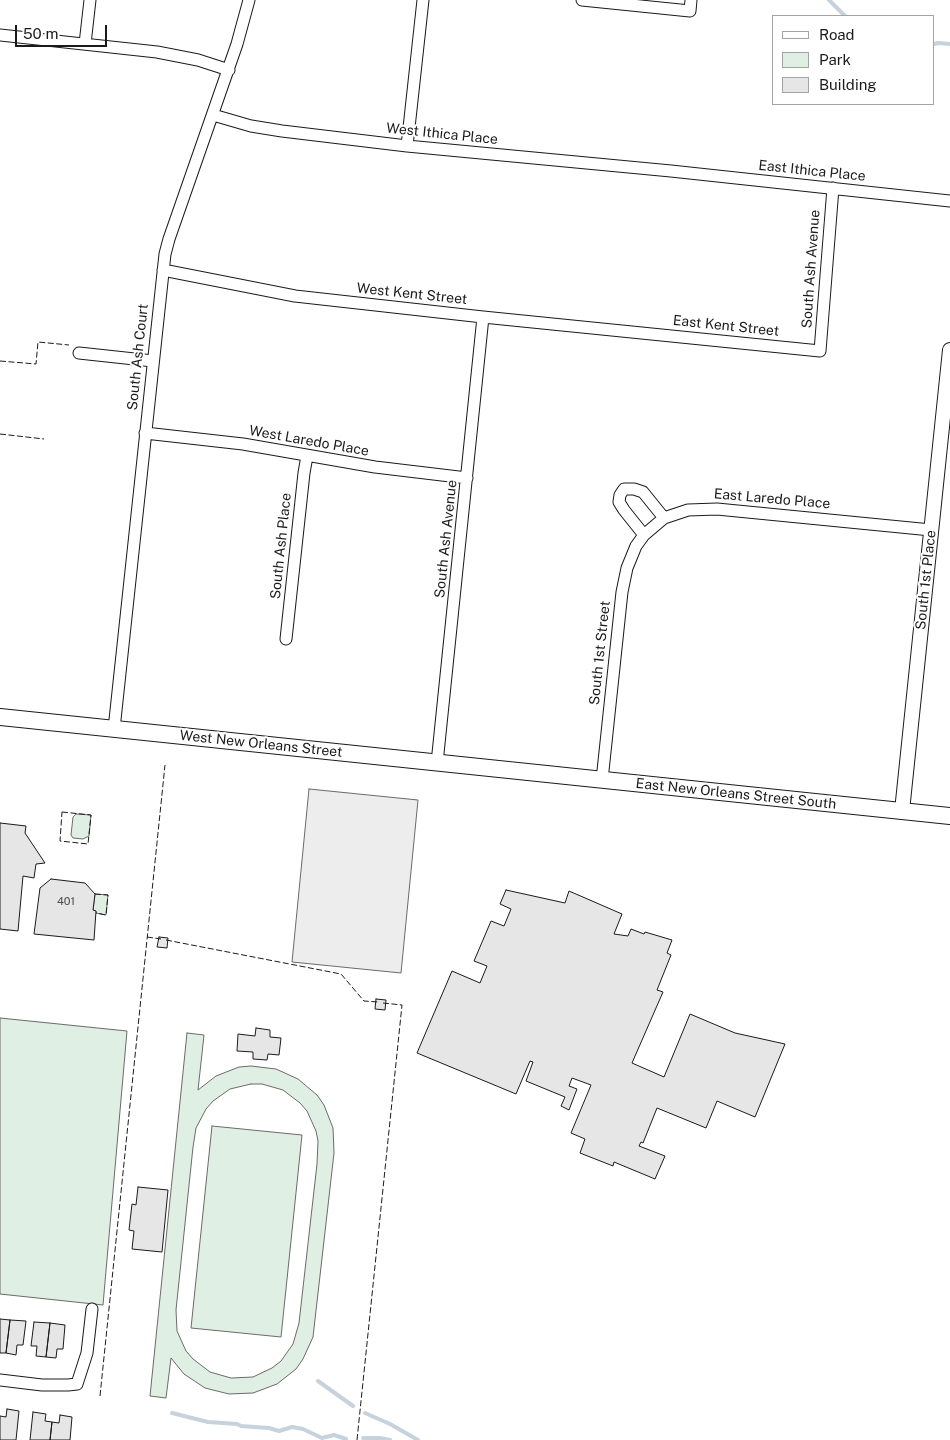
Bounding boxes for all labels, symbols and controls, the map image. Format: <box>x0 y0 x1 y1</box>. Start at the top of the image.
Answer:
scale bar <box>18 15 110 47</box>
legend <box>772 15 935 105</box>
text: 50 m <box>23 25 58 42</box>
text: Road <box>819 26 855 43</box>
text: Park <box>819 51 851 68</box>
text: Building <box>819 76 877 93</box>
street label: West Ithica Place <box>385 120 499 148</box>
street label: East Ithica Place <box>757 157 867 185</box>
street label: South Ash Avenue <box>798 209 824 329</box>
street label: West Kent Street <box>356 280 468 308</box>
street label: South Ash Court <box>124 303 152 411</box>
street label: East Kent Street <box>672 312 780 340</box>
street label: West Laredo Place <box>248 422 370 460</box>
street label: South Ash Avenue <box>431 479 461 599</box>
street label: East Laredo Place <box>713 486 831 512</box>
street label: South Ash Place <box>267 492 295 600</box>
street label: South 1st Place <box>912 529 940 631</box>
street label: South 1st Street <box>586 600 614 706</box>
street label: West New Orleans Street <box>179 727 343 761</box>
street label: East New Orleans Street South <box>635 775 837 813</box>
house number: 401 <box>57 895 75 909</box>

